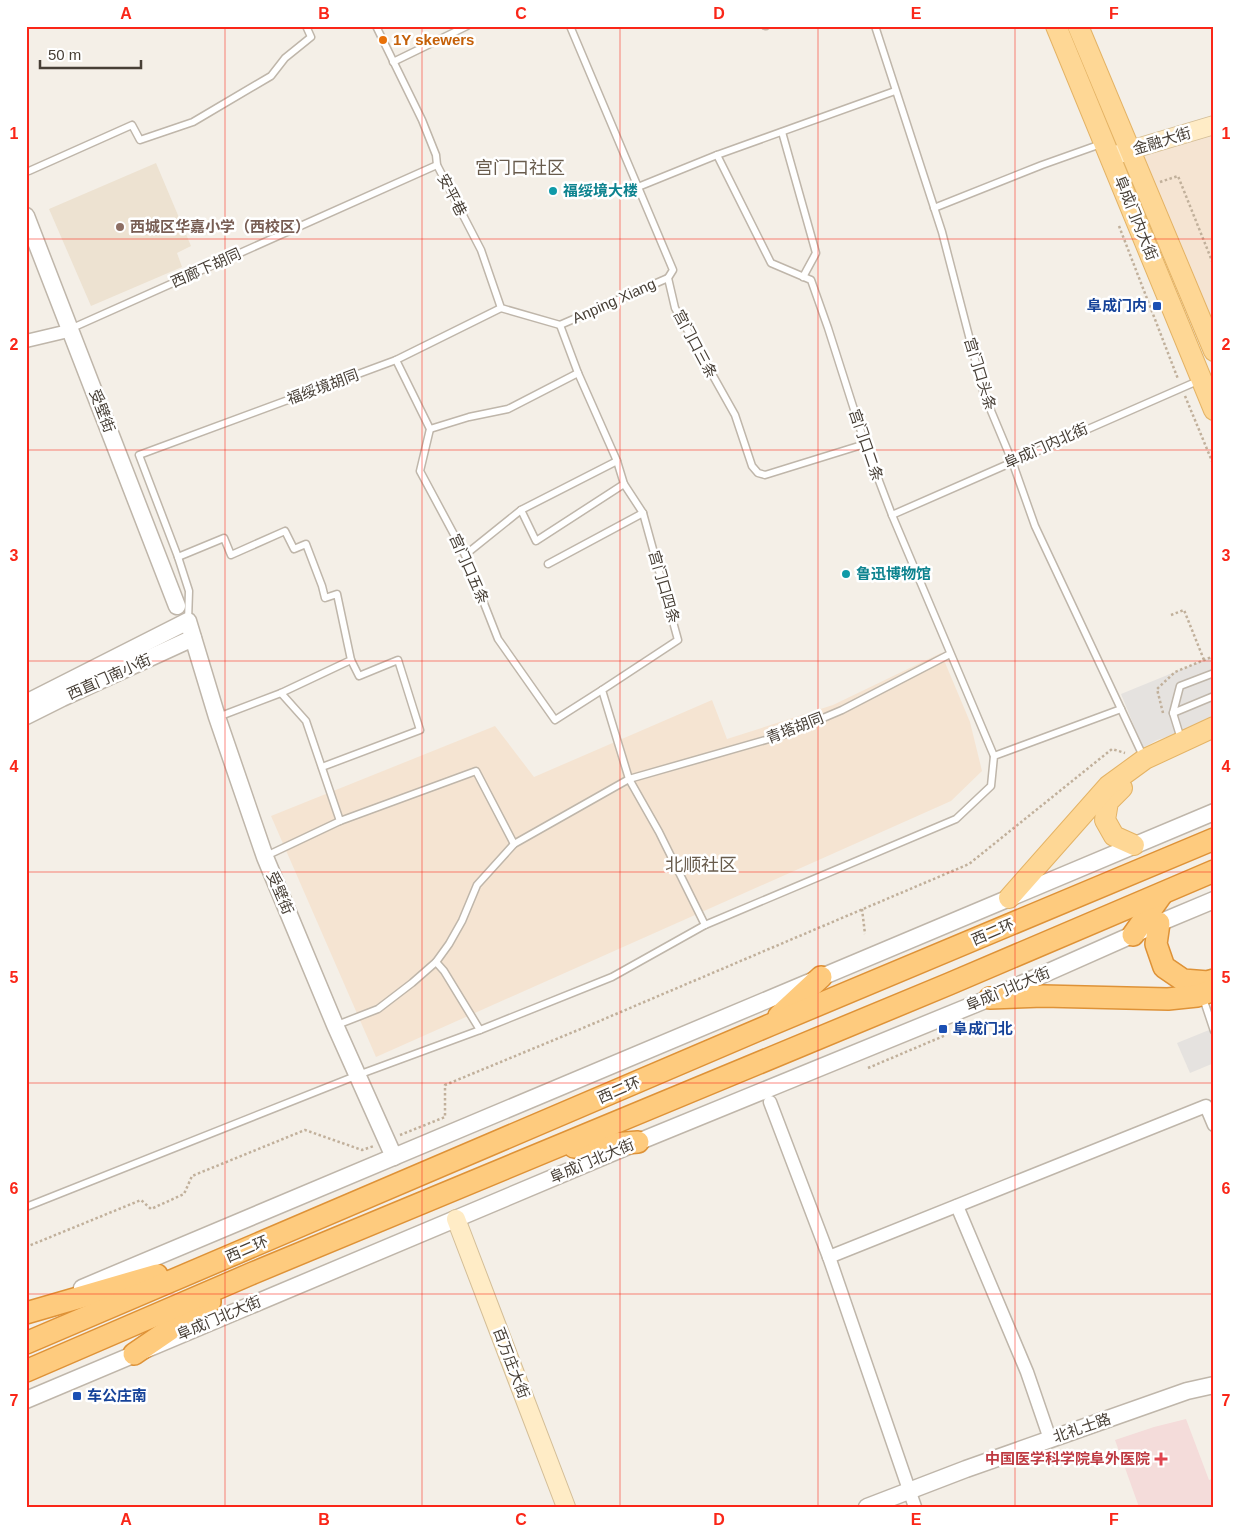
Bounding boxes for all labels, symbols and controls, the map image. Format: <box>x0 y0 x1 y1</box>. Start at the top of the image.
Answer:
text: A <box>120 5 132 22</box>
text: B <box>318 5 330 22</box>
text: C <box>515 5 527 22</box>
text: D <box>713 5 725 22</box>
text: E <box>911 5 922 22</box>
text: F <box>1109 5 1119 22</box>
place label: 1Y skewers <box>393 31 474 48</box>
marker: 1Y skewers <box>377 34 389 46</box>
scale bar <box>40 38 141 70</box>
text: 50 m <box>48 46 81 63</box>
street label: 金融大街 <box>1131 124 1193 157</box>
text: 1 <box>10 125 19 142</box>
text: 1 <box>1222 125 1231 142</box>
district label: 宫门口社区 <box>475 158 565 178</box>
street label: 安平巷 <box>435 171 470 219</box>
street label: 阜成门内大街 <box>1112 173 1161 263</box>
place label: 福绥境大楼 <box>563 182 638 199</box>
marker: 福绥境大楼 <box>547 185 559 197</box>
place label: 西城区华嘉小学（西校区） <box>130 218 310 235</box>
marker: 西城区华嘉小学（西校区） <box>114 221 126 233</box>
street label: 西廊下胡同 <box>168 245 244 291</box>
street label: Anping Xiang <box>570 275 658 326</box>
place label: 阜成门内 <box>1087 297 1147 314</box>
marker: 阜成门内 <box>1151 300 1163 312</box>
street label: 宫门口三条 <box>670 307 721 381</box>
street label: 宫门口头条 <box>961 335 1000 412</box>
text: 2 <box>10 336 19 353</box>
text: 2 <box>1222 336 1231 353</box>
street label: 福绥境胡同 <box>285 366 361 407</box>
street label: 受壁街 <box>86 387 118 435</box>
street label: 宫门口二条 <box>846 407 887 483</box>
street label: 阜成门内北街 <box>1001 419 1090 472</box>
street label: 宫门口五条 <box>446 531 492 607</box>
text: 3 <box>10 547 19 564</box>
text: 3 <box>1222 547 1231 564</box>
street label: 宫门口四条 <box>646 548 683 625</box>
place label: 鲁迅博物馆 <box>856 565 931 582</box>
marker: 鲁迅博物馆 <box>840 568 852 580</box>
street label: 西直门南小街 <box>64 650 153 703</box>
street label: 青塔胡同 <box>764 709 826 746</box>
text: 4 <box>10 758 19 775</box>
text: 4 <box>1222 758 1231 775</box>
district label: 北顺社区 <box>665 855 737 875</box>
street label: 受壁街 <box>264 869 297 917</box>
street label: 西二环 <box>969 915 1017 948</box>
street label: 阜成门北大街 <box>963 963 1053 1014</box>
text: 5 <box>10 969 19 986</box>
text: 5 <box>1222 969 1231 986</box>
place label: 阜成门北 <box>953 1020 1013 1037</box>
marker: 阜成门北 <box>937 1023 949 1035</box>
street label: 西二环 <box>595 1073 643 1106</box>
street label: 阜成门北大街 <box>547 1135 637 1186</box>
text: 6 <box>10 1180 19 1197</box>
text: 6 <box>1222 1180 1231 1197</box>
street label: 西二环 <box>223 1232 271 1265</box>
street label: 阜成门北大街 <box>174 1292 264 1343</box>
street label: 百万庄大街 <box>490 1325 533 1401</box>
place label: 车公庄南 <box>87 1387 147 1404</box>
marker: 车公庄南 <box>71 1390 83 1402</box>
text: 7 <box>10 1392 19 1409</box>
text: 7 <box>1222 1392 1231 1409</box>
street label: 北礼士路 <box>1051 1410 1113 1445</box>
place label: 中国医学科学院阜外医院 <box>985 1450 1150 1467</box>
marker: 中国医学科学院阜外医院 <box>1154 1452 1168 1466</box>
text: A <box>120 1511 132 1528</box>
text: B <box>318 1511 330 1528</box>
text: C <box>515 1511 527 1528</box>
text: D <box>713 1511 725 1528</box>
text: E <box>911 1511 922 1528</box>
text: F <box>1109 1511 1119 1528</box>

